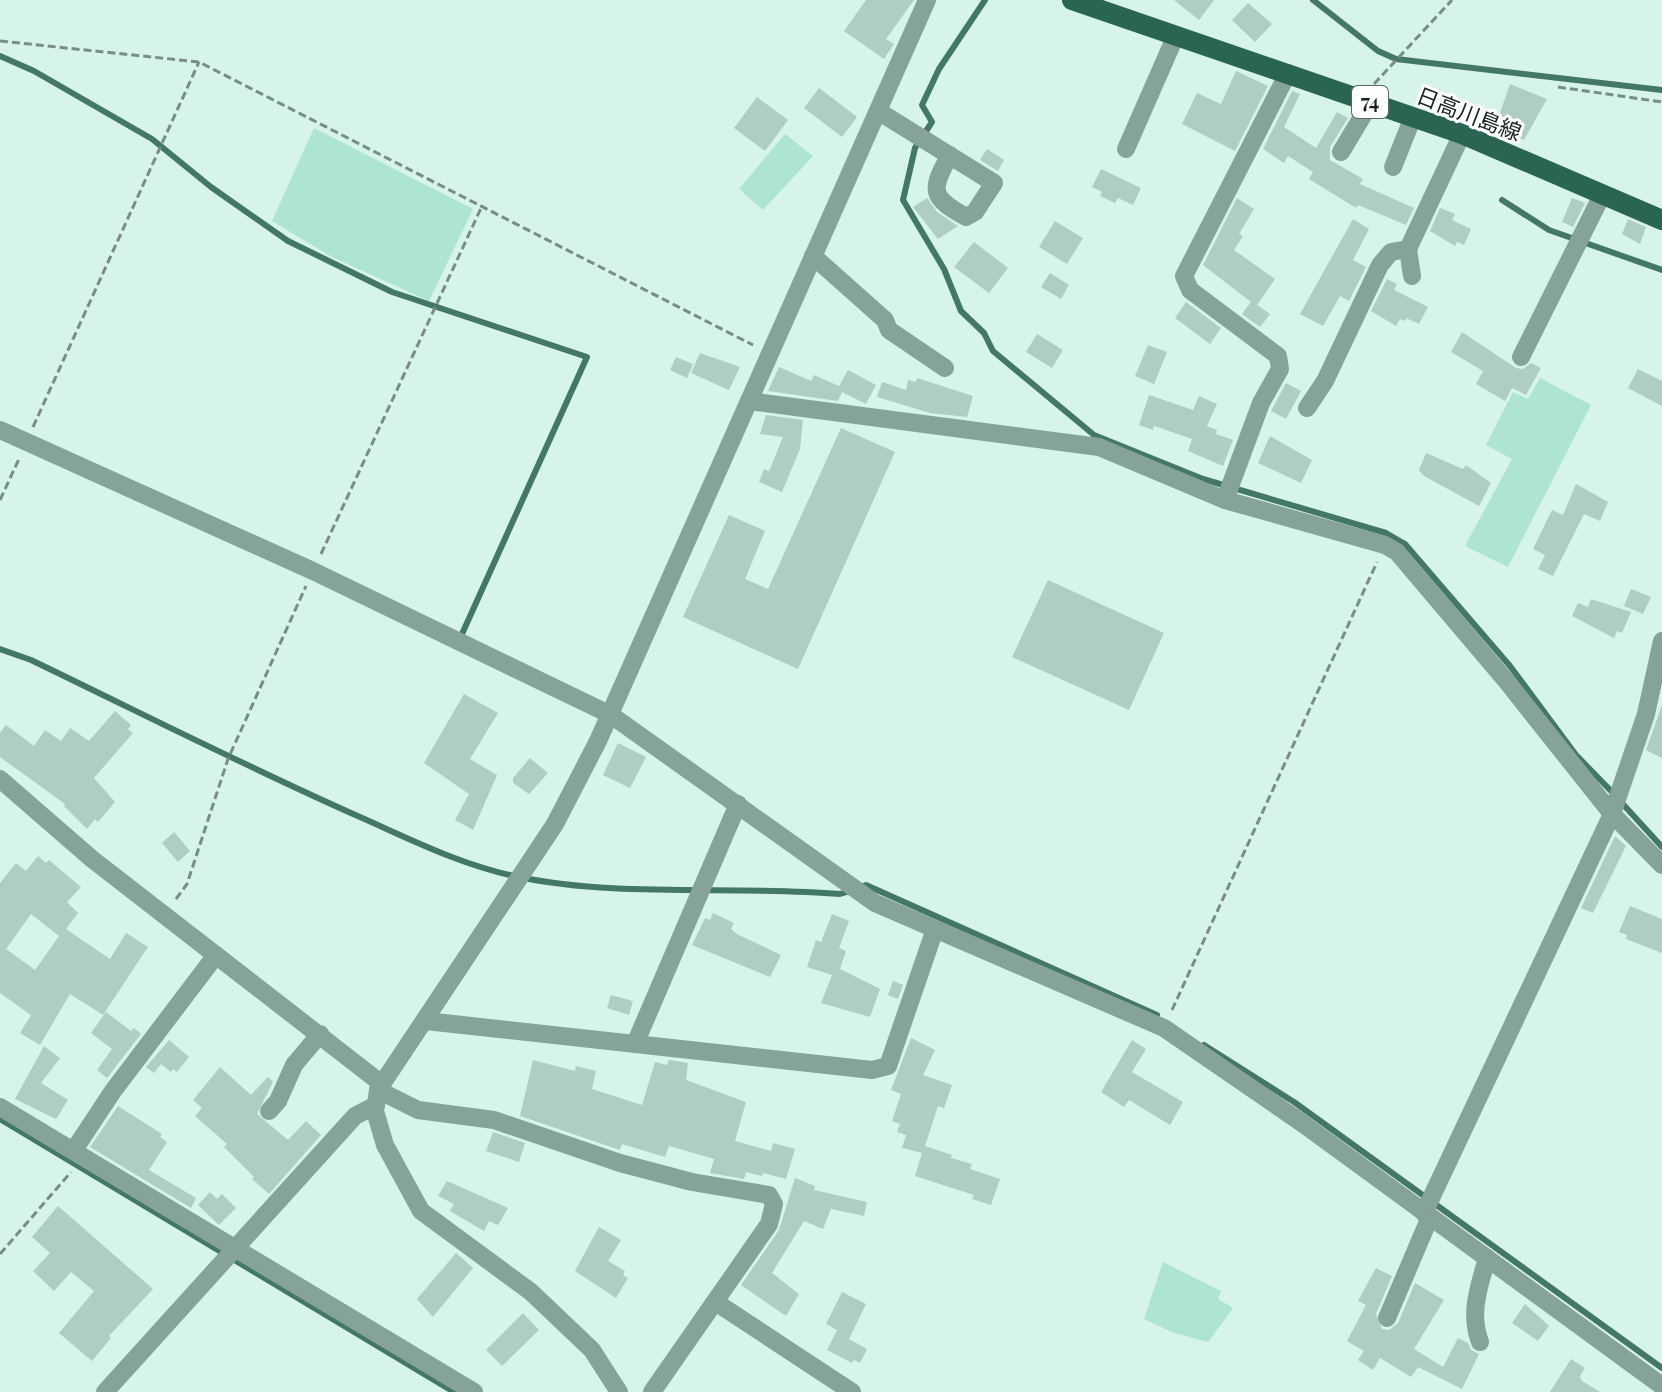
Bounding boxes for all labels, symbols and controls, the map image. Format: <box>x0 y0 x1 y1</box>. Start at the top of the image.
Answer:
street label: 日高川島線 <box>1413 79 1526 147</box>
road number: 74 <box>1352 86 1388 118</box>

